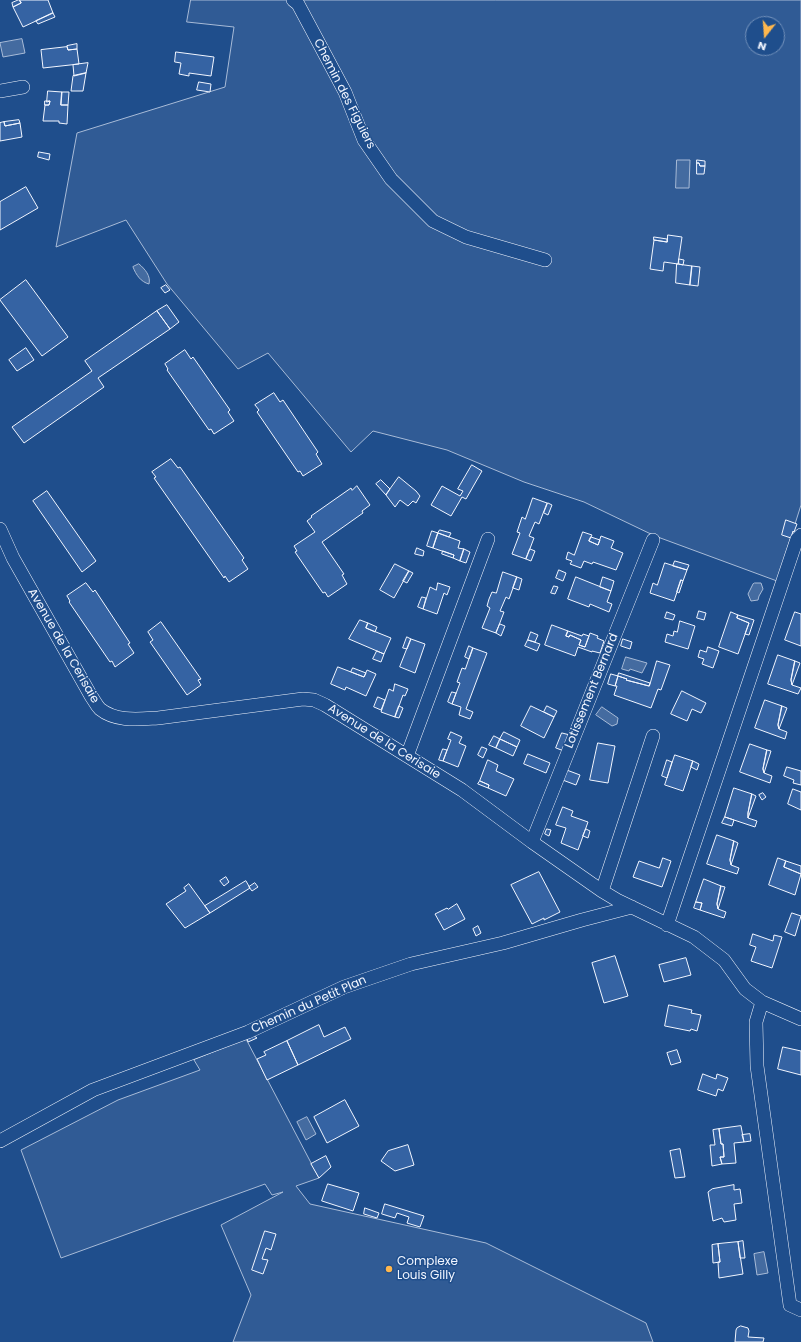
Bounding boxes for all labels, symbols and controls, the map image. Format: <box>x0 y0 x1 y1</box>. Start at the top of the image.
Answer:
north arrow <box>745 16 785 56</box>
street label: Chemin des Figuiers <box>310 37 378 151</box>
text: N <box>755 38 768 55</box>
street label: Avenue de la Cerisaie <box>24 586 102 706</box>
street label: Lotissement Bernard <box>562 631 622 751</box>
street label: Avenue de la Cerisaie <box>325 701 443 783</box>
street label: Chemin du Petit Plan <box>249 973 369 1037</box>
place label: Complexe Louis Gilly <box>397 1255 458 1283</box>
marker: Complexe Louis Gilly <box>384 1264 394 1274</box>

